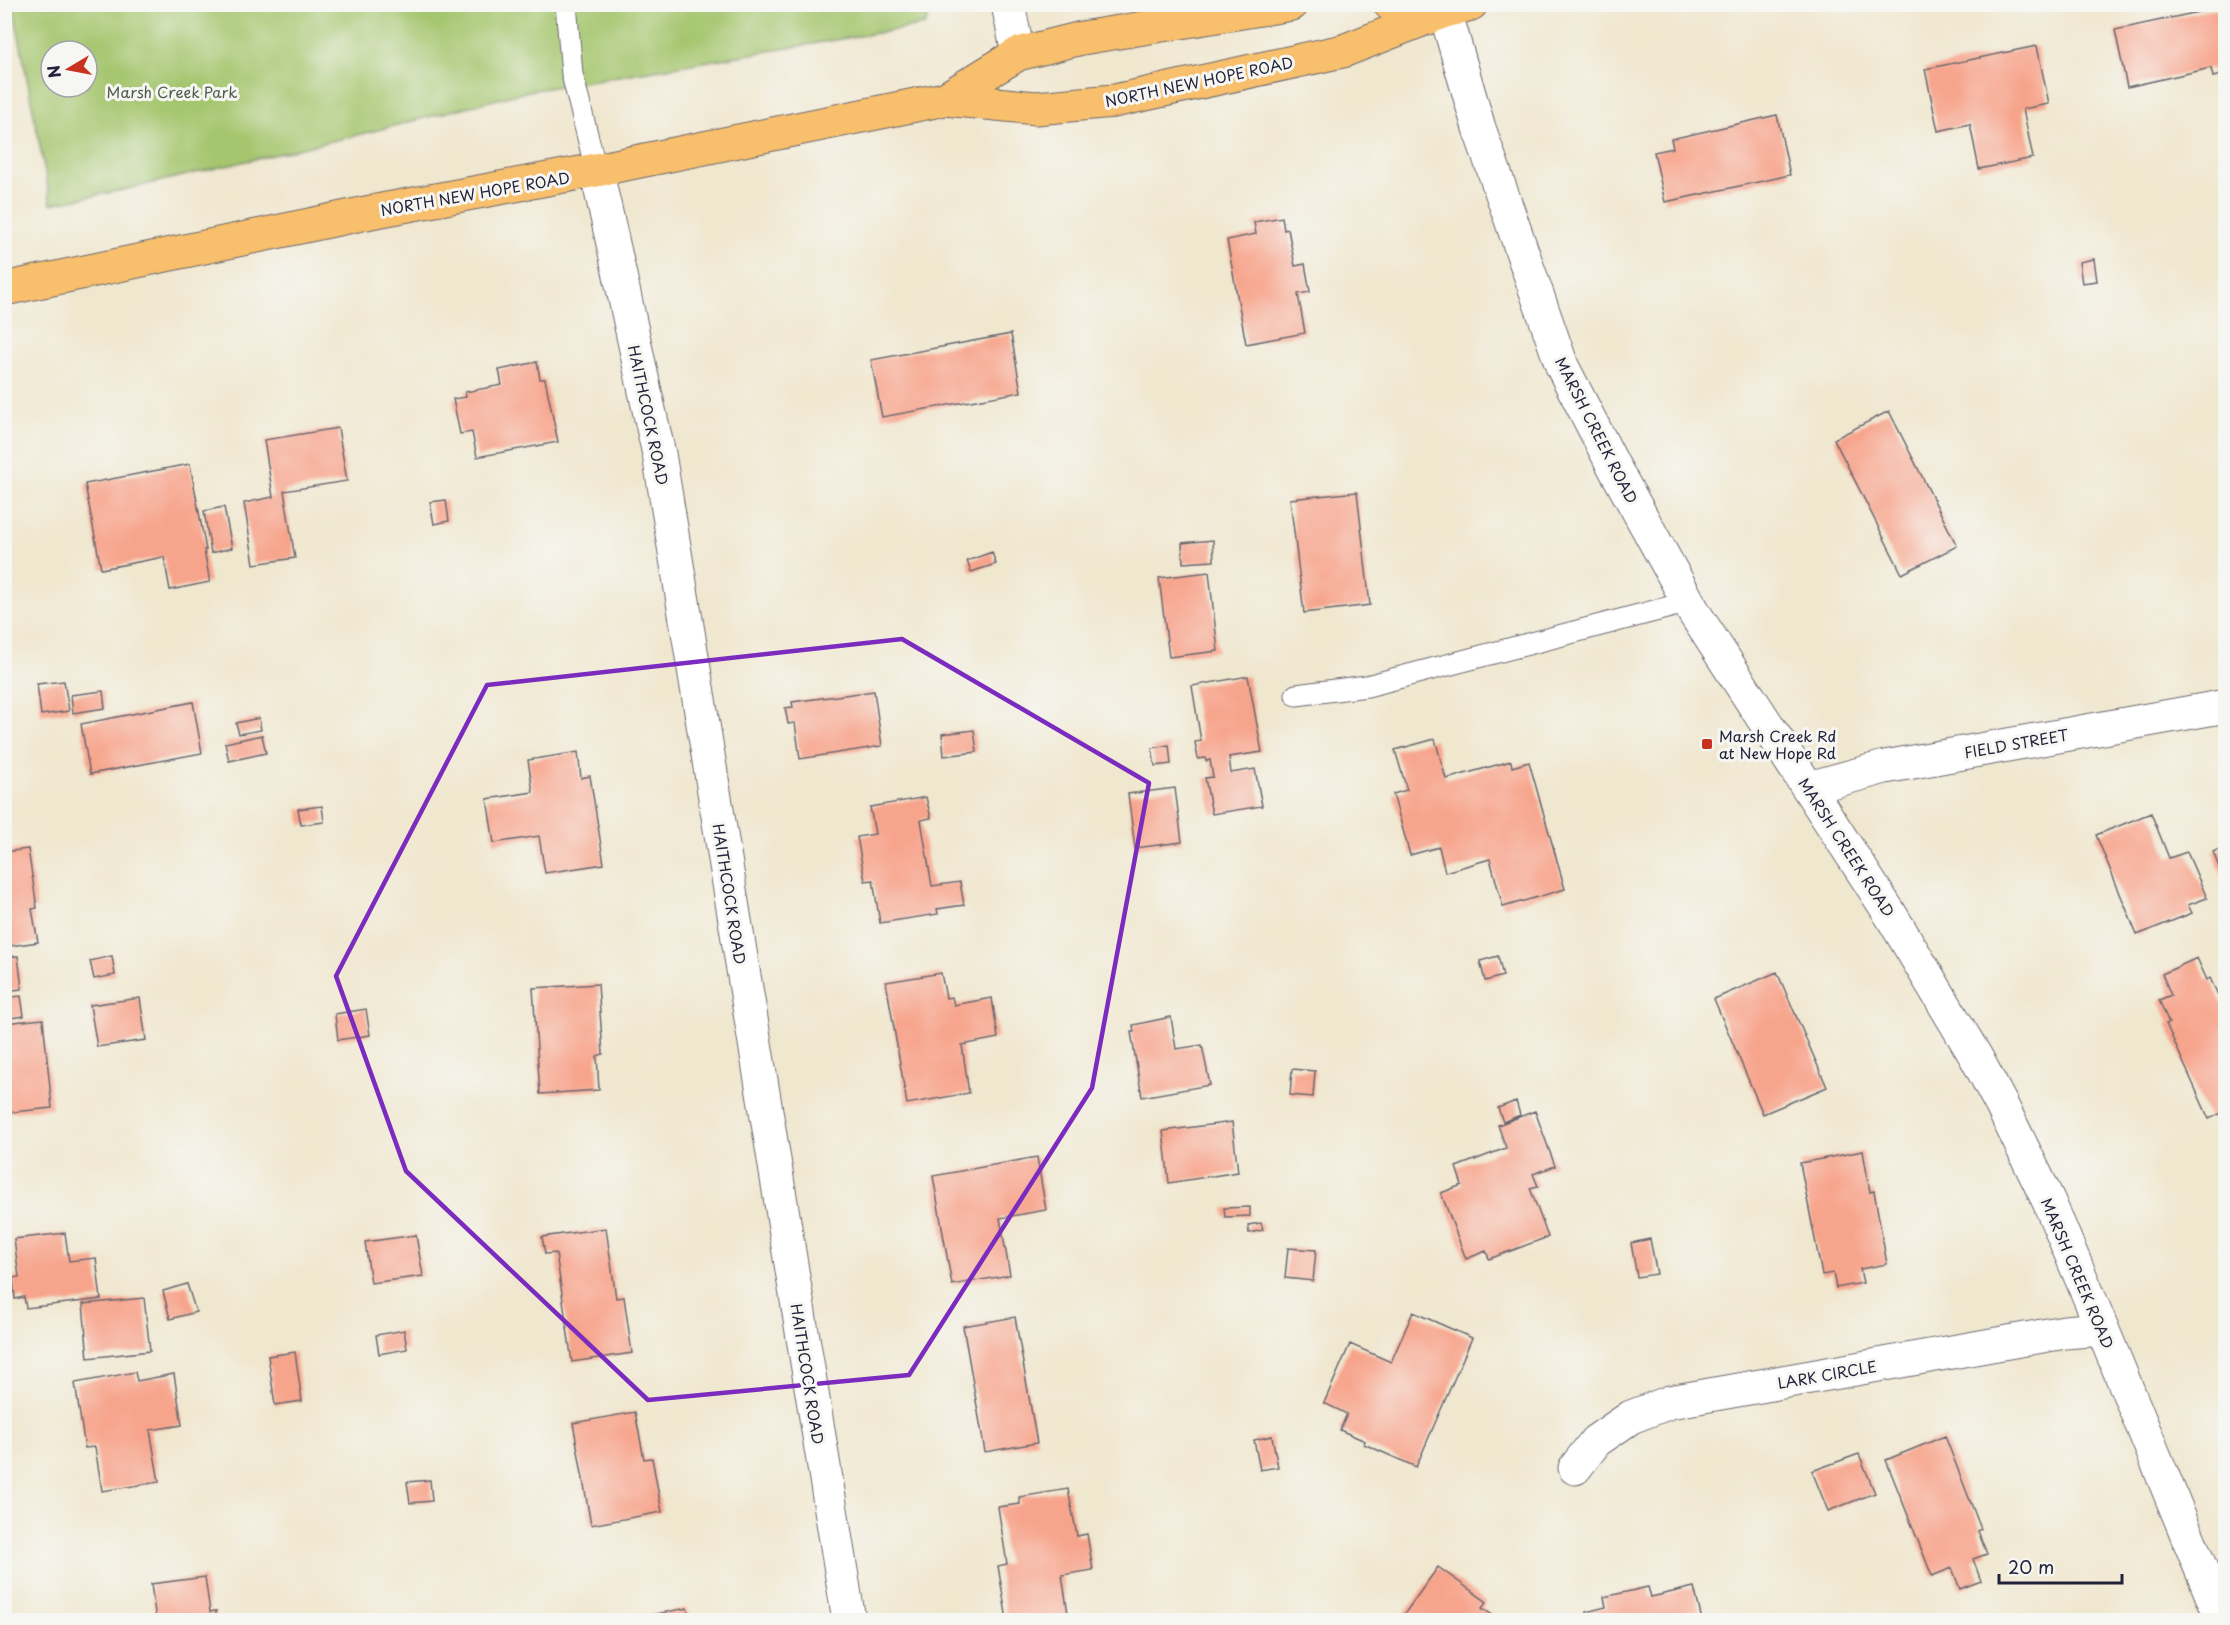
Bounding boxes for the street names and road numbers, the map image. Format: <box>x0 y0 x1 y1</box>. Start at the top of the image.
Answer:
street label: NORTH NEW HOPE ROAD <box>1103 50 1295 112</box>
street label: NORTH NEW HOPE ROAD <box>379 165 571 221</box>
street label: HAITHCOCK ROAD <box>623 343 675 487</box>
street label: MARSH CREEK ROAD <box>1550 353 1644 507</box>
street label: FIELD STREET <box>1962 722 2071 763</box>
street label: MARSH CREEK ROAD <box>1793 773 1901 921</box>
street label: HAITHCOCK ROAD <box>708 822 752 966</box>
street label: MARSH CREEK ROAD <box>2036 1194 2120 1352</box>
street label: HAITHCOCK ROAD <box>786 1302 830 1446</box>
street label: LARK CIRCLE <box>1776 1354 1878 1394</box>

